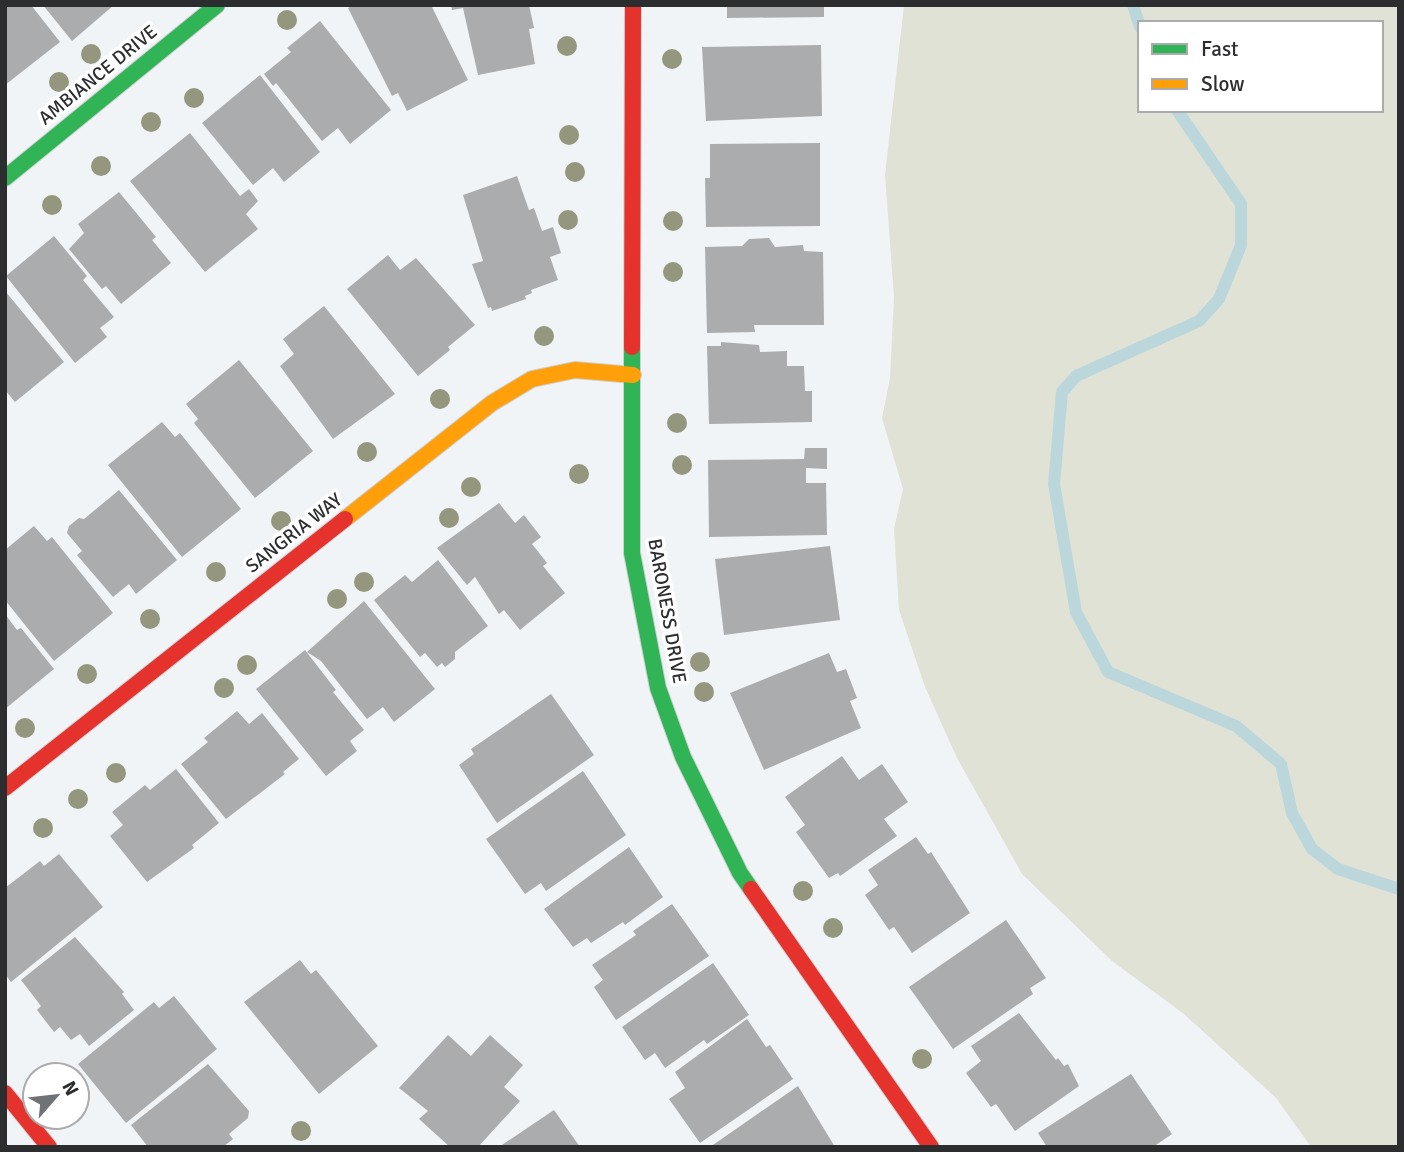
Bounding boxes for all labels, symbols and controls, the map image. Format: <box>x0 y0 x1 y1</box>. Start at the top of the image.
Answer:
street label: AMBIANCE DRIVE <box>34 20 162 130</box>
legend <box>1138 21 1383 112</box>
text: Fast <box>1201 36 1238 62</box>
text: Slow <box>1201 71 1245 97</box>
street label: SANGRIA WAY <box>241 488 347 578</box>
street label: BARONESS DRIVE <box>642 537 692 685</box>
north arrow <box>21 1061 91 1131</box>
text: N <box>56 1077 84 1100</box>

